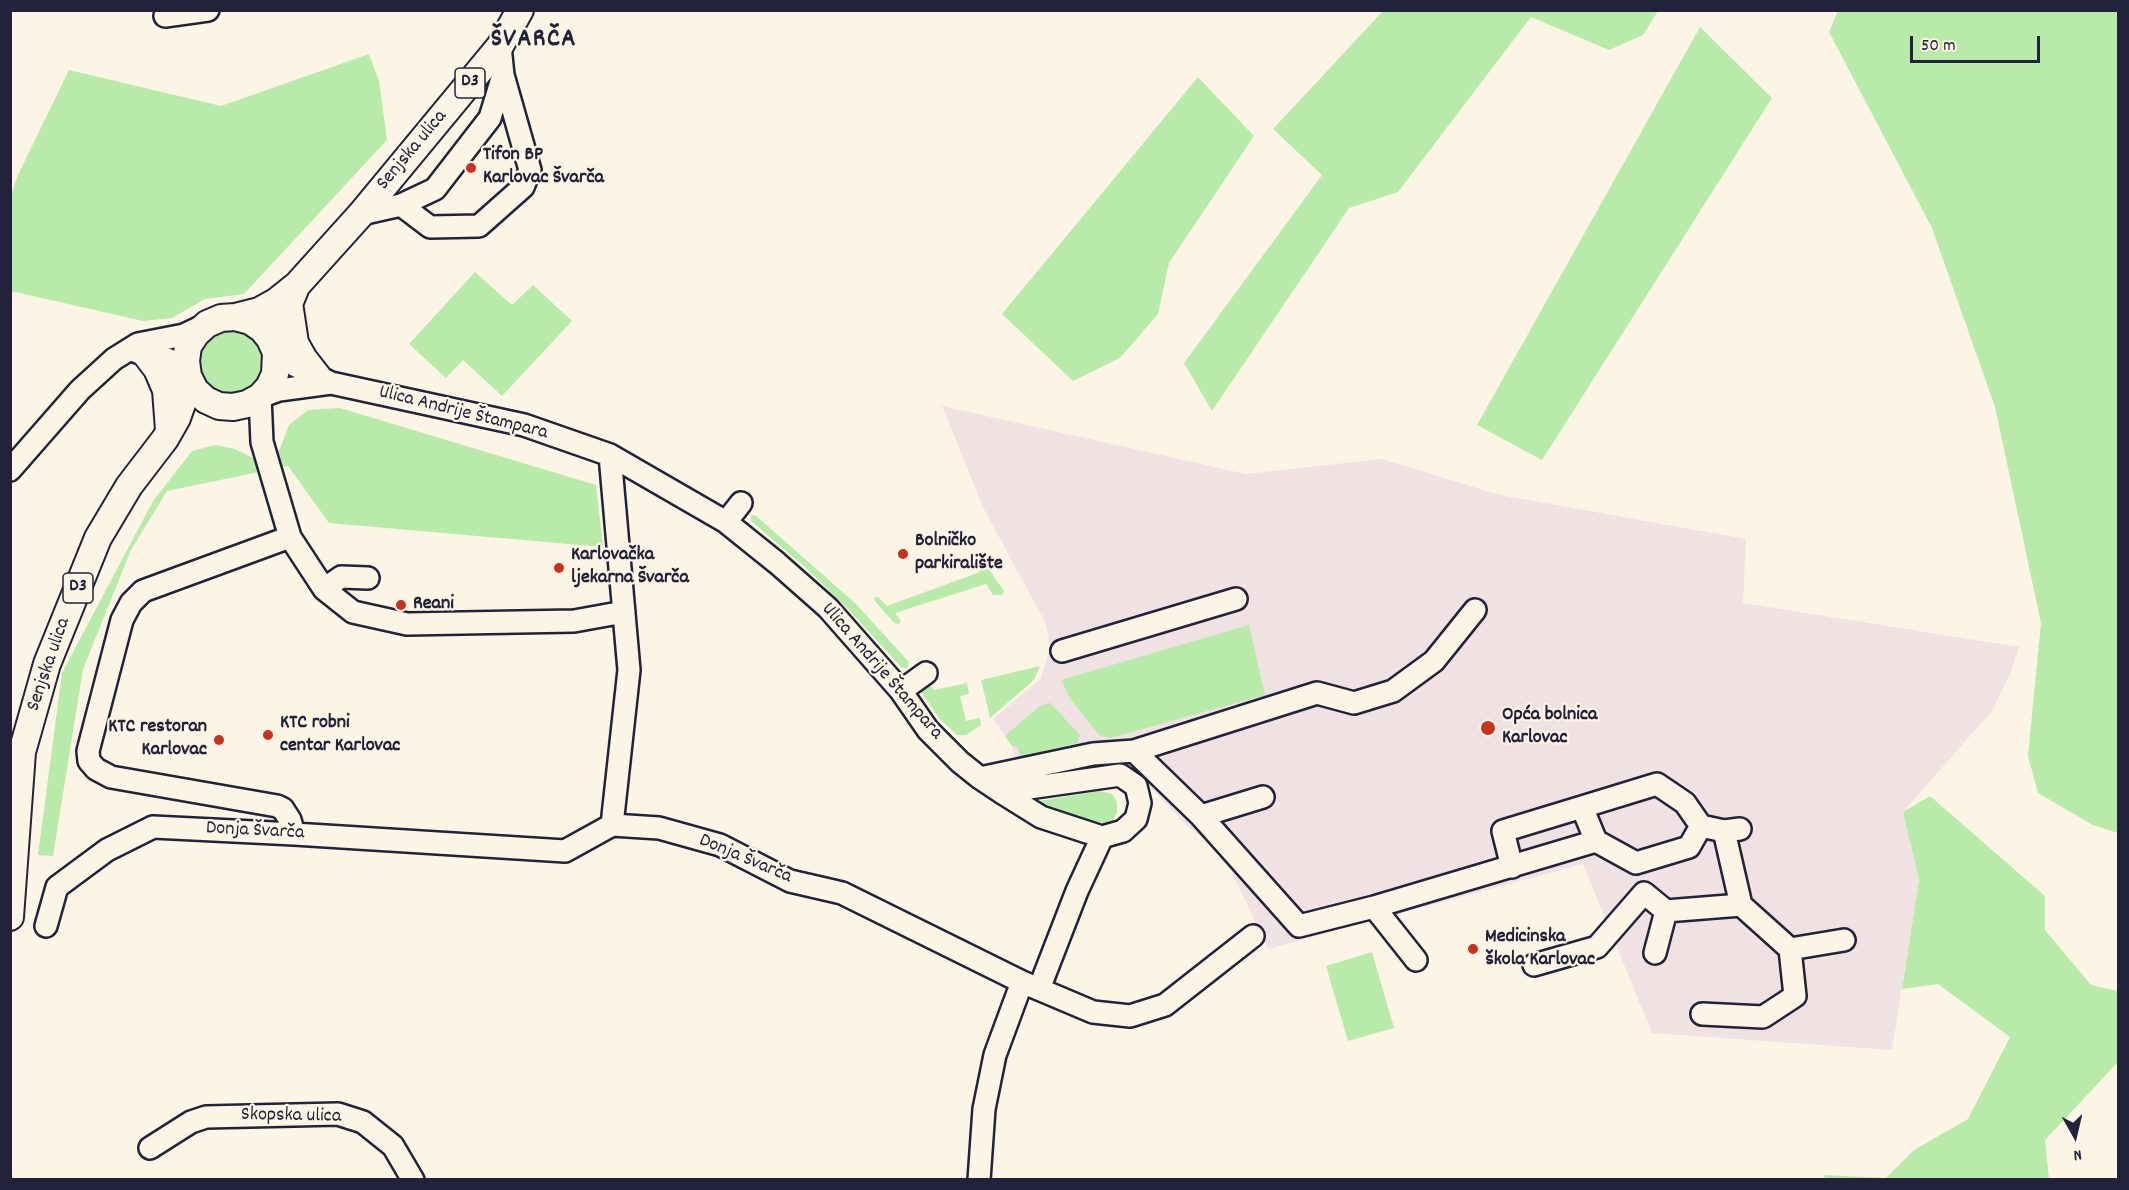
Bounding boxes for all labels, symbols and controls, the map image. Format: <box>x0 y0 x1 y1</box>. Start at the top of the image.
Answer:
scale bar <box>1913 24 2044 62</box>
district label: ŠVARČA <box>491 25 577 57</box>
text: 50 m <box>1921 34 1956 59</box>
road number: D3 <box>455 68 485 98</box>
street label: Senjska ulica <box>373 106 453 196</box>
place label: Tifon BP Karlovac Švarča <box>483 144 604 191</box>
marker: Tifon BP Karlovac Švarča <box>464 161 478 175</box>
street label: Ulica Andrije Štampara <box>376 381 550 447</box>
place label: Bolničko parkiralište <box>915 530 1003 577</box>
place label: Karlovačka ljekarna Švarča <box>571 544 689 591</box>
marker: Bolničko parkiralište <box>896 547 910 561</box>
marker: Karlovačka ljekarna Švarča <box>552 561 566 575</box>
road number: D3 <box>63 573 93 603</box>
place label: Reani <box>413 593 454 617</box>
marker: Reani <box>394 598 408 612</box>
street label: Ulica Andrije Štampara <box>815 599 947 745</box>
street label: Senjska ulica <box>23 615 77 715</box>
place label: Opća bolnica Karlovac <box>1502 704 1597 751</box>
place label: KTC robni centar Karlovac <box>280 712 400 759</box>
place label: KTC restoran Karlovac <box>108 716 207 763</box>
marker: Opća bolnica Karlovac <box>1479 719 1497 737</box>
marker: KTC robni centar Karlovac <box>261 728 275 742</box>
marker: KTC restoran Karlovac <box>212 733 226 747</box>
street label: Donja Švarča <box>205 817 305 847</box>
street label: Donja Švarča <box>695 830 795 890</box>
place label: Medicinska škola Karlovac <box>1485 926 1595 973</box>
marker: Medicinska škola Karlovac <box>1466 942 1480 956</box>
street label: Skopska ulica <box>241 1104 341 1130</box>
north arrow <box>2045 1106 2105 1166</box>
text: N <box>2072 1142 2083 1166</box>

